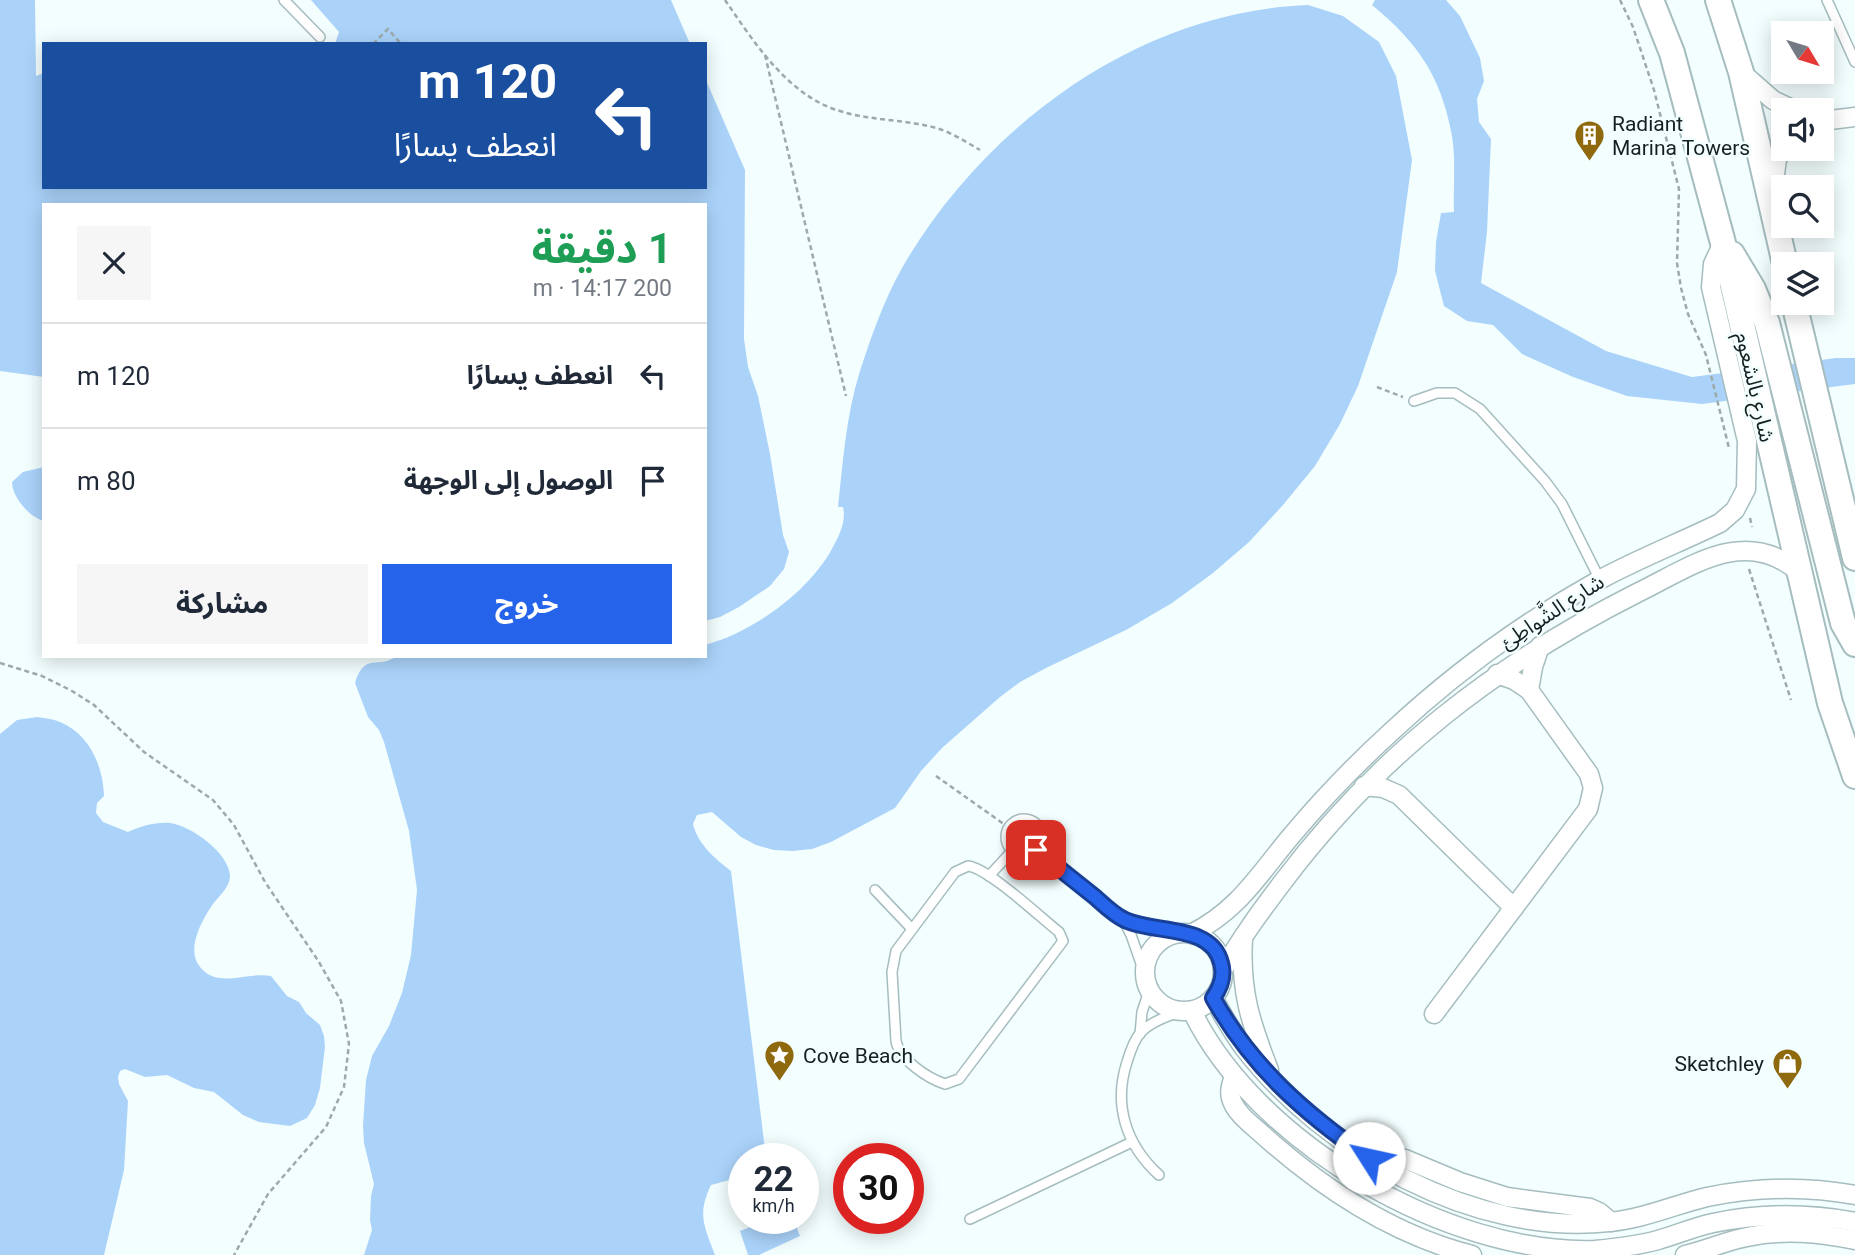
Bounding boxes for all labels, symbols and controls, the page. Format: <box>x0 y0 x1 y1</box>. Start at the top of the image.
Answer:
north arrow <box>1771 21 1834 84</box>
map controls <box>1771 21 1834 315</box>
text: 120 m <box>418 53 557 110</box>
icon: left <box>581 70 672 161</box>
button: sound <box>1771 98 1834 161</box>
place label: Radiant Marina Towers <box>1612 112 1750 160</box>
building icon: Radiant Marina Towers <box>1572 119 1606 163</box>
text: انعطف يسارًا <box>394 126 557 164</box>
button: search <box>1771 175 1834 238</box>
text: 1 دقيقة <box>532 224 672 273</box>
button: close <box>77 226 151 300</box>
button: layers <box>1771 252 1834 315</box>
text: 200 m · 14:17 <box>533 275 672 302</box>
street label: شارع بالشعوم <box>1727 330 1779 445</box>
icon: left <box>634 357 672 395</box>
text: انعطف يسارًا <box>467 360 613 390</box>
text: 120 m <box>77 361 150 391</box>
icon: arrive <box>634 462 672 500</box>
text: الوصول إلى الوجهة <box>404 465 613 495</box>
text: 80 m <box>77 466 136 496</box>
button: مشاركة <box>77 564 368 644</box>
button: خروج <box>382 564 672 644</box>
street label: شارع الشَّواطِئ <box>1493 565 1610 657</box>
pin <box>1006 820 1066 880</box>
icon: arrive <box>1017 831 1055 869</box>
place icon: Cove Beach <box>763 1039 797 1083</box>
place label: Cove Beach <box>803 1044 913 1068</box>
shop icon: Sketchley <box>1770 1047 1804 1091</box>
place label: Sketchley <box>1674 1052 1764 1076</box>
position arrow <box>1332 1121 1406 1195</box>
speed limit sign: 30 <box>833 1143 924 1234</box>
text: 22 <box>753 1159 794 1200</box>
text: km/h <box>752 1195 795 1216</box>

